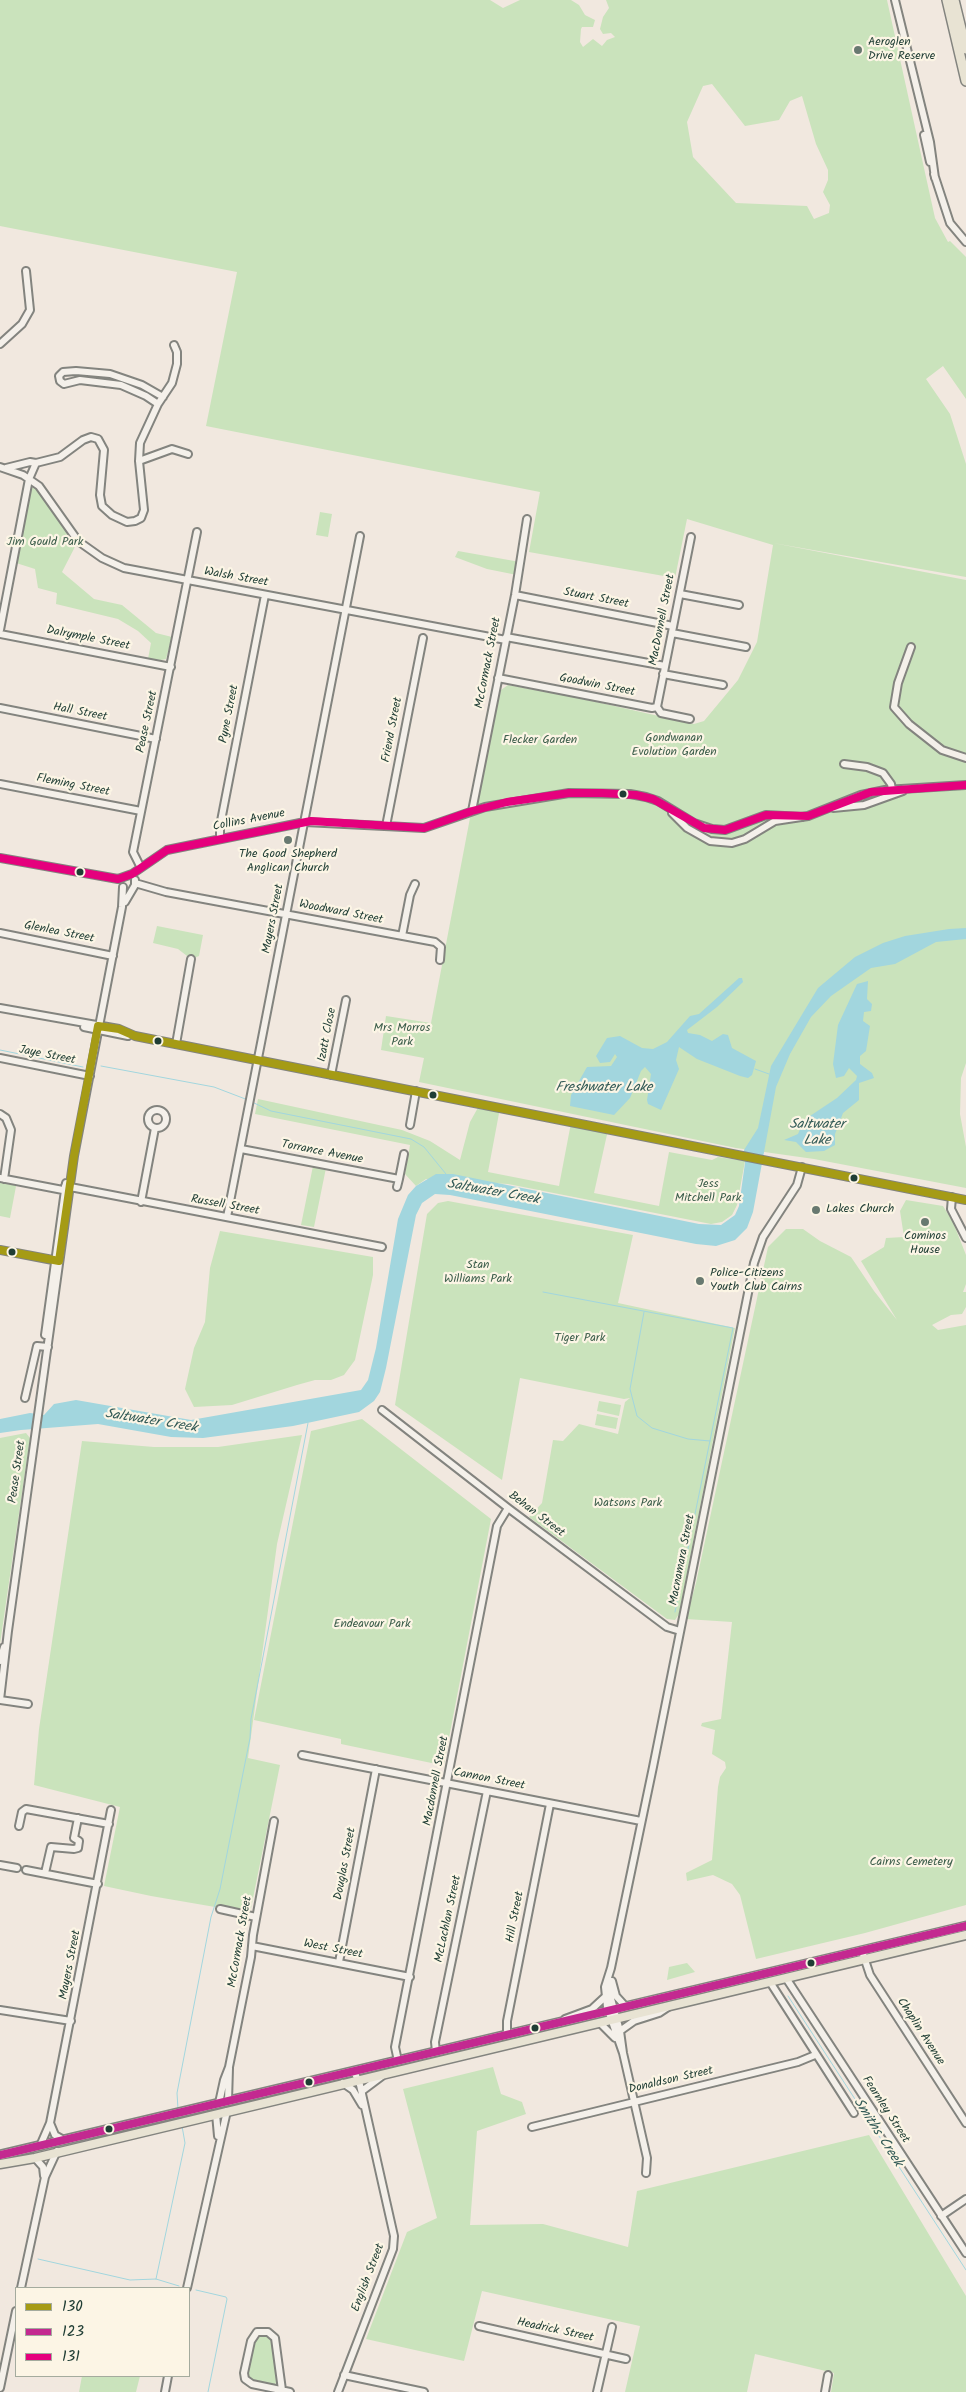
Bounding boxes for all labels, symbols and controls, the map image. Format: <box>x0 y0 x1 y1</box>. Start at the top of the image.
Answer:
place label: Aeroglen Drive Reserve <box>868 36 935 64</box>
marker: Aeroglen Drive Reserve <box>852 44 864 56</box>
park label: Jim Gould Park <box>7 536 83 550</box>
street label: Walsh Street <box>203 565 269 591</box>
street label: MacDonnell Street <box>647 573 679 667</box>
street label: Stuart Street <box>562 586 630 612</box>
street label: McCormack Street <box>473 616 505 710</box>
street label: Dalrymple Street <box>45 624 131 654</box>
street label: Goodwin Street <box>558 672 636 700</box>
street label: Pyne Street <box>217 684 243 744</box>
street label: Pease Street <box>134 690 162 754</box>
street label: Friend Street <box>380 696 406 764</box>
street label: Hall Street <box>52 701 108 725</box>
park label: Gondwanan Evolution Garden <box>631 732 717 760</box>
park label: Flecker Garden <box>503 734 577 748</box>
street label: Fleming Street <box>35 772 111 800</box>
unlabelled marker <box>618 789 628 799</box>
street label: Collins Avenue <box>212 807 286 835</box>
marker: The Good Shepherd Anglican Church <box>282 834 294 846</box>
place label: The Good Shepherd Anglican Church <box>239 848 337 876</box>
unlabelled marker <box>75 867 85 877</box>
street label: Mayers Street <box>260 883 288 955</box>
street label: Woodward Street <box>298 898 384 928</box>
street label: Glenlea Street <box>23 919 95 947</box>
street label: Izatt Close <box>316 1007 340 1063</box>
park label: Mrs Morros Park <box>374 1022 430 1050</box>
unlabelled marker <box>153 1036 163 1046</box>
street label: Jaye Street <box>17 1043 77 1069</box>
water label: Freshwater Lake <box>556 1081 652 1097</box>
unlabelled marker <box>428 1090 438 1100</box>
water label: Saltwater Lake <box>789 1118 845 1150</box>
street label: Torrance Avenue <box>280 1138 364 1168</box>
unlabelled marker <box>849 1173 859 1183</box>
water label: Saltwater Creek <box>446 1177 540 1209</box>
park label: Jess Mitchell Park <box>675 1178 741 1206</box>
street label: Russell Street <box>190 1193 260 1219</box>
place label: Lakes Church <box>826 1203 894 1217</box>
marker: Lakes Church <box>810 1204 822 1216</box>
marker: Cominos House <box>919 1216 931 1228</box>
place label: Cominos House <box>904 1230 946 1258</box>
unlabelled marker <box>7 1247 17 1257</box>
park label: Stan Williams Park <box>444 1259 512 1287</box>
place label: Police-Citizens Youth Club Cairns <box>710 1267 802 1295</box>
marker: Police-Citizens Youth Club Cairns <box>694 1275 706 1287</box>
park label: Tiger Park <box>555 1332 605 1346</box>
water label: Saltwater Creek <box>104 1406 198 1438</box>
street label: Pease Street <box>6 1440 30 1504</box>
street label: Behan Street <box>505 1489 567 1541</box>
park label: Watsons Park <box>594 1497 662 1511</box>
street label: Macnamara Street <box>667 1513 699 1607</box>
park label: Endeavour Park <box>333 1618 411 1632</box>
street label: Macdonnell Street <box>421 1735 453 1827</box>
street label: Cannon Street <box>452 1766 526 1794</box>
street label: Douglas Street <box>332 1827 360 1901</box>
park label: Cairns Cemetery <box>869 1856 953 1870</box>
street label: McLachlan Street <box>433 1874 465 1964</box>
street label: Hill Street <box>504 1890 528 1944</box>
street label: McCormack Street <box>226 1895 256 1989</box>
street label: Mayers Street <box>57 1929 85 2001</box>
street label: West Street <box>302 1937 364 1963</box>
unlabelled marker <box>806 1958 816 1968</box>
street label: Chaplin Avenue <box>893 1996 947 2068</box>
unlabelled marker <box>530 2023 540 2033</box>
street label: Donaldson Street <box>627 2064 715 2098</box>
street label: Fearnley Street <box>858 2074 912 2146</box>
unlabelled marker <box>304 2077 314 2087</box>
water label: Smiths Creek <box>849 2095 905 2171</box>
unlabelled marker <box>104 2124 114 2134</box>
street label: English Street <box>349 2242 389 2314</box>
legend <box>15 2287 190 2377</box>
text: 130 <box>62 2295 83 2319</box>
street label: Headrick Street <box>515 2316 595 2346</box>
text: 123 <box>62 2320 84 2344</box>
text: 131 <box>62 2345 80 2369</box>

